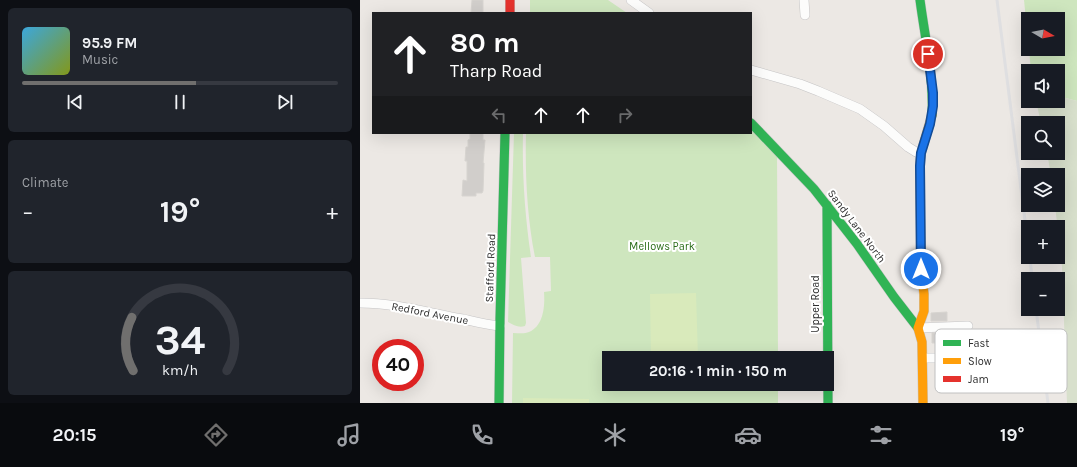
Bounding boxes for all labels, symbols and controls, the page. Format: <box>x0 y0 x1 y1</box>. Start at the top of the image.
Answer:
north arrow <box>1021 12 1065 56</box>
map controls <box>1021 12 1065 316</box>
text: 80 m <box>450 26 519 59</box>
icon: ahead <box>384 28 436 80</box>
text: 95.9 FM <box>82 34 137 52</box>
pin <box>911 37 945 71</box>
icon: arrive <box>917 43 939 65</box>
text: Music <box>82 52 118 67</box>
text: Tharp Road <box>450 60 543 82</box>
button: sound <box>1021 64 1065 108</box>
icon: previous <box>64 91 86 113</box>
icon: pause <box>169 91 191 113</box>
icon: next <box>274 91 296 113</box>
icon: left <box>488 104 510 126</box>
icon: ahead <box>530 104 552 126</box>
icon: ahead <box>572 104 594 126</box>
icon: right <box>614 104 636 126</box>
button: search <box>1021 116 1065 160</box>
button: layers <box>1021 168 1065 212</box>
text: Climate <box>22 175 68 190</box>
street label: Sandy Lane North <box>825 187 888 265</box>
text: 19° <box>160 194 200 230</box>
text: − <box>22 199 34 225</box>
text: + <box>326 199 338 225</box>
button: + <box>1021 220 1065 264</box>
street label: Stafford Road <box>483 233 498 303</box>
park label: Mellows Park <box>629 240 695 253</box>
position arrow <box>900 248 942 290</box>
button: − <box>1021 272 1065 316</box>
street label: Upper Road <box>809 275 822 333</box>
street label: Redford Avenue <box>390 300 470 327</box>
text: 34 <box>155 316 206 364</box>
legend <box>935 329 1067 393</box>
text: Fast <box>968 337 989 350</box>
speed limit sign: 40 <box>372 339 424 391</box>
text: Slow <box>968 355 992 368</box>
text: km/h <box>162 362 198 379</box>
text: 20:16 · 1 min · 150 m <box>649 362 787 380</box>
text: Jam <box>968 373 989 386</box>
icon: directions <box>202 421 230 449</box>
icon: music <box>335 421 363 449</box>
icon: phone <box>468 421 496 449</box>
icon: climate <box>601 421 629 449</box>
icon: car <box>734 421 762 449</box>
icon: filters <box>867 421 895 449</box>
text: 20:15 <box>53 424 97 446</box>
text: 19° <box>1000 424 1024 446</box>

